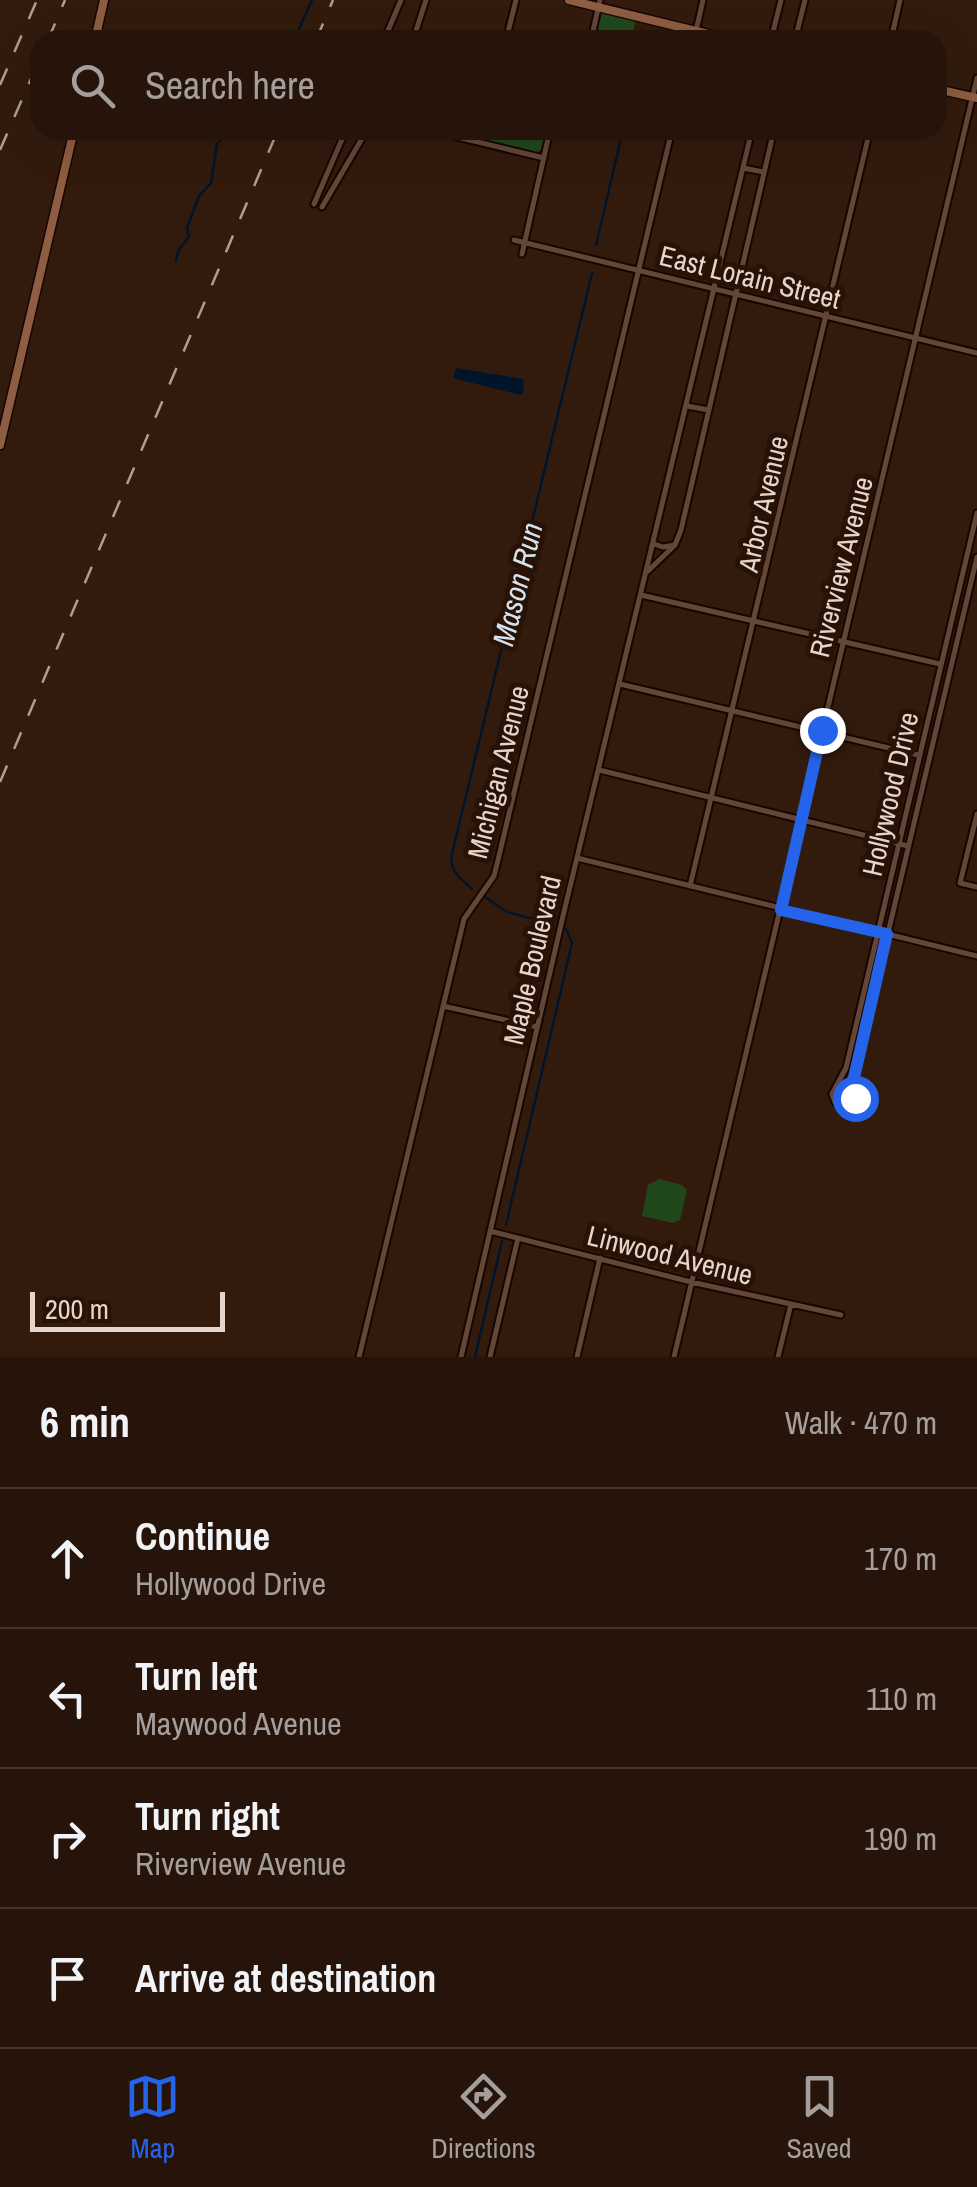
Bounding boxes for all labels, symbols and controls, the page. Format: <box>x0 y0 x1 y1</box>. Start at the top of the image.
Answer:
search box <box>30 30 947 140</box>
icon: search <box>65 58 120 113</box>
text: Search here <box>145 60 315 111</box>
street label: East Lorain Street <box>656 236 844 318</box>
street label: Arbor Avenue <box>729 432 797 577</box>
street label: Riverview Avenue <box>800 473 882 661</box>
water label: Mason Run <box>482 518 552 650</box>
street label: Michigan Avenue <box>458 682 538 862</box>
route end <box>800 708 846 754</box>
street label: Hollywood Drive <box>853 708 927 880</box>
street label: Maple Boulevard <box>494 872 570 1048</box>
route start <box>833 1076 879 1122</box>
street label: Linwood Avenue <box>583 1216 757 1294</box>
scale bar <box>30 1287 225 1332</box>
text: 200 m <box>45 1290 109 1328</box>
text: 6 min <box>40 1394 130 1450</box>
text: Walk · 470 m <box>785 1401 937 1444</box>
text: Continue <box>135 1511 270 1562</box>
icon: ahead <box>40 1531 95 1586</box>
text: 170 m <box>864 1537 937 1580</box>
text: Hollywood Drive <box>135 1562 326 1605</box>
text: Turn left <box>135 1651 257 1702</box>
icon: left <box>40 1671 95 1726</box>
text: 110 m <box>866 1677 937 1720</box>
text: Maywood Avenue <box>135 1702 342 1745</box>
text: Turn right <box>135 1791 280 1842</box>
icon: right <box>40 1811 95 1866</box>
text: 190 m <box>864 1817 937 1860</box>
text: Riverview Avenue <box>135 1842 346 1885</box>
icon: arrive <box>40 1951 95 2006</box>
text: Arrive at destination <box>135 1953 436 2004</box>
tab: Map <box>125 2069 180 2167</box>
tab: Directions <box>431 2069 536 2167</box>
tab: Saved <box>787 2069 852 2167</box>

